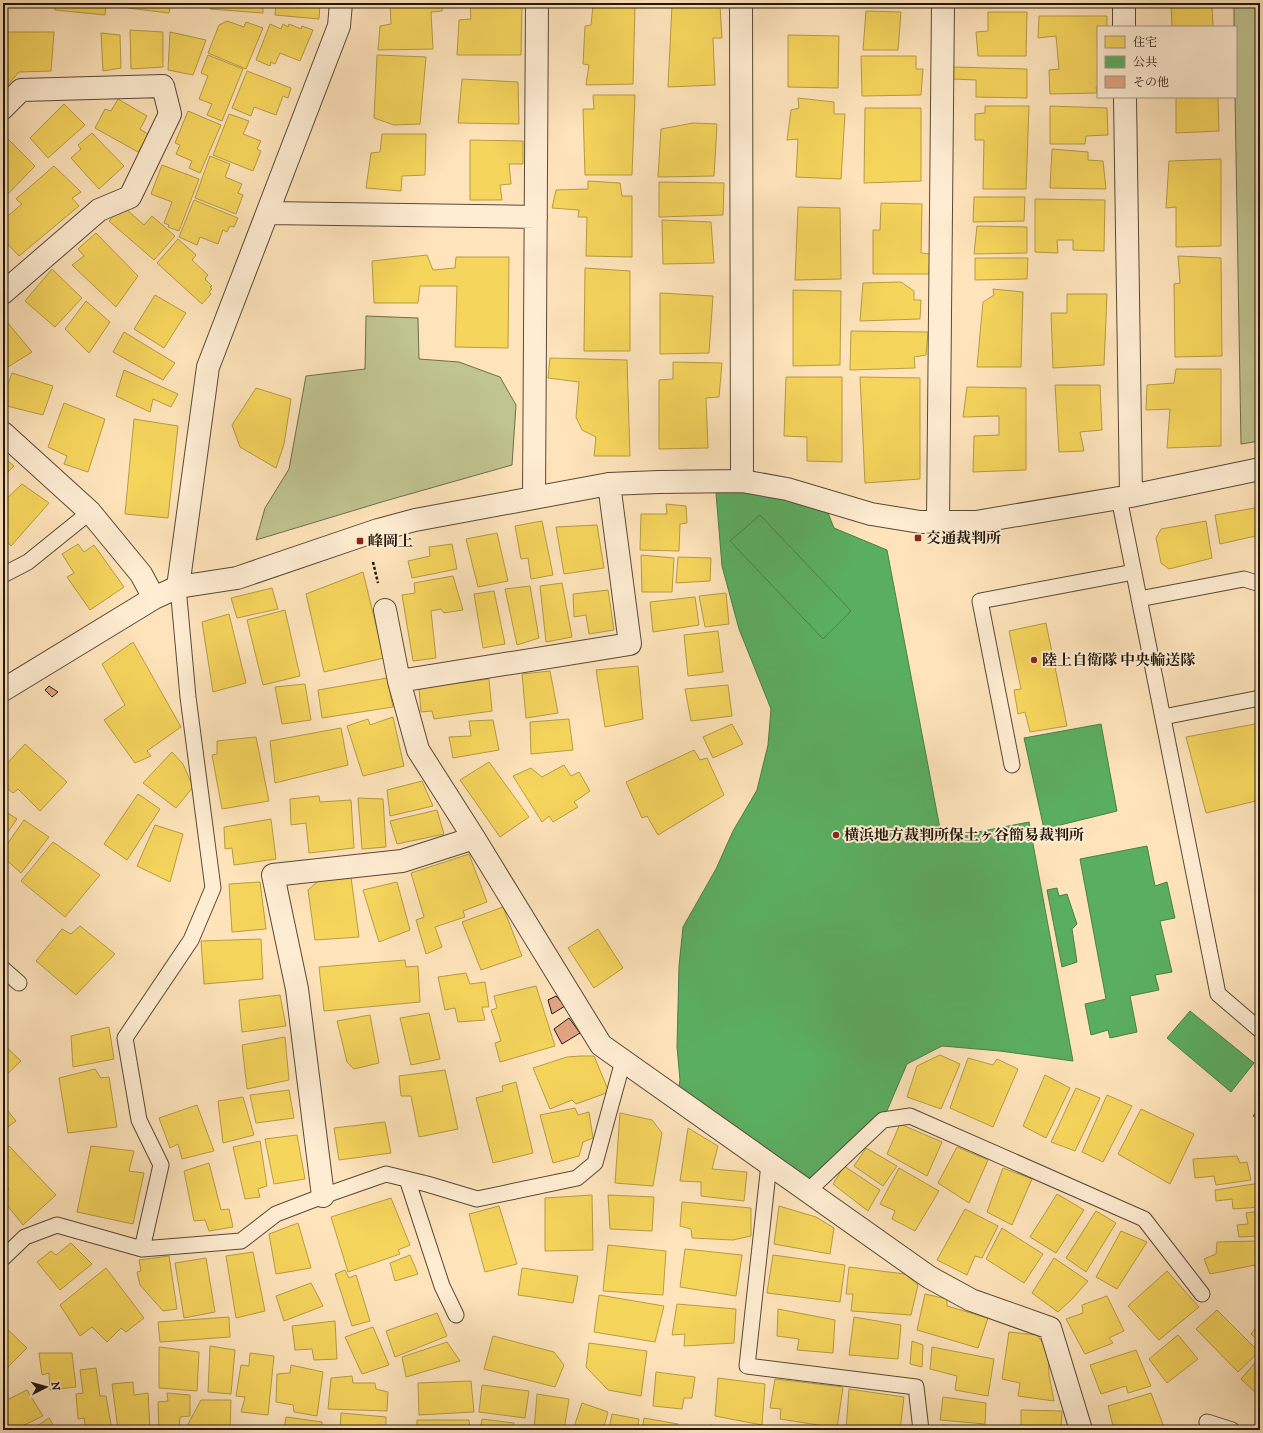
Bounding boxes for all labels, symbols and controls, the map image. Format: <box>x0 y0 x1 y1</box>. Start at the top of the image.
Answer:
legend <box>1097 26 1237 98</box>
text: 住宅 <box>1133 35 1157 50</box>
text: 公共 <box>1133 55 1157 70</box>
text: その他 <box>1133 75 1169 90</box>
place label: 交通裁判所 <box>926 529 1001 548</box>
place label: 峰岡上 <box>368 532 413 551</box>
marker: 交通裁判所 <box>913 533 923 543</box>
marker: 峰岡上 <box>355 536 365 546</box>
place label: 陸上自衛隊 中央輸送隊 <box>1042 651 1195 670</box>
marker: 陸上自衛隊 中央輸送隊 <box>1029 655 1039 665</box>
place label: 横浜地方裁判所保土ヶ谷簡易裁判所 <box>844 826 1084 845</box>
marker: 横浜地方裁判所保土ヶ谷簡易裁判所 <box>831 830 841 840</box>
north arrow <box>26 1367 66 1407</box>
text: N <box>48 1381 62 1391</box>

